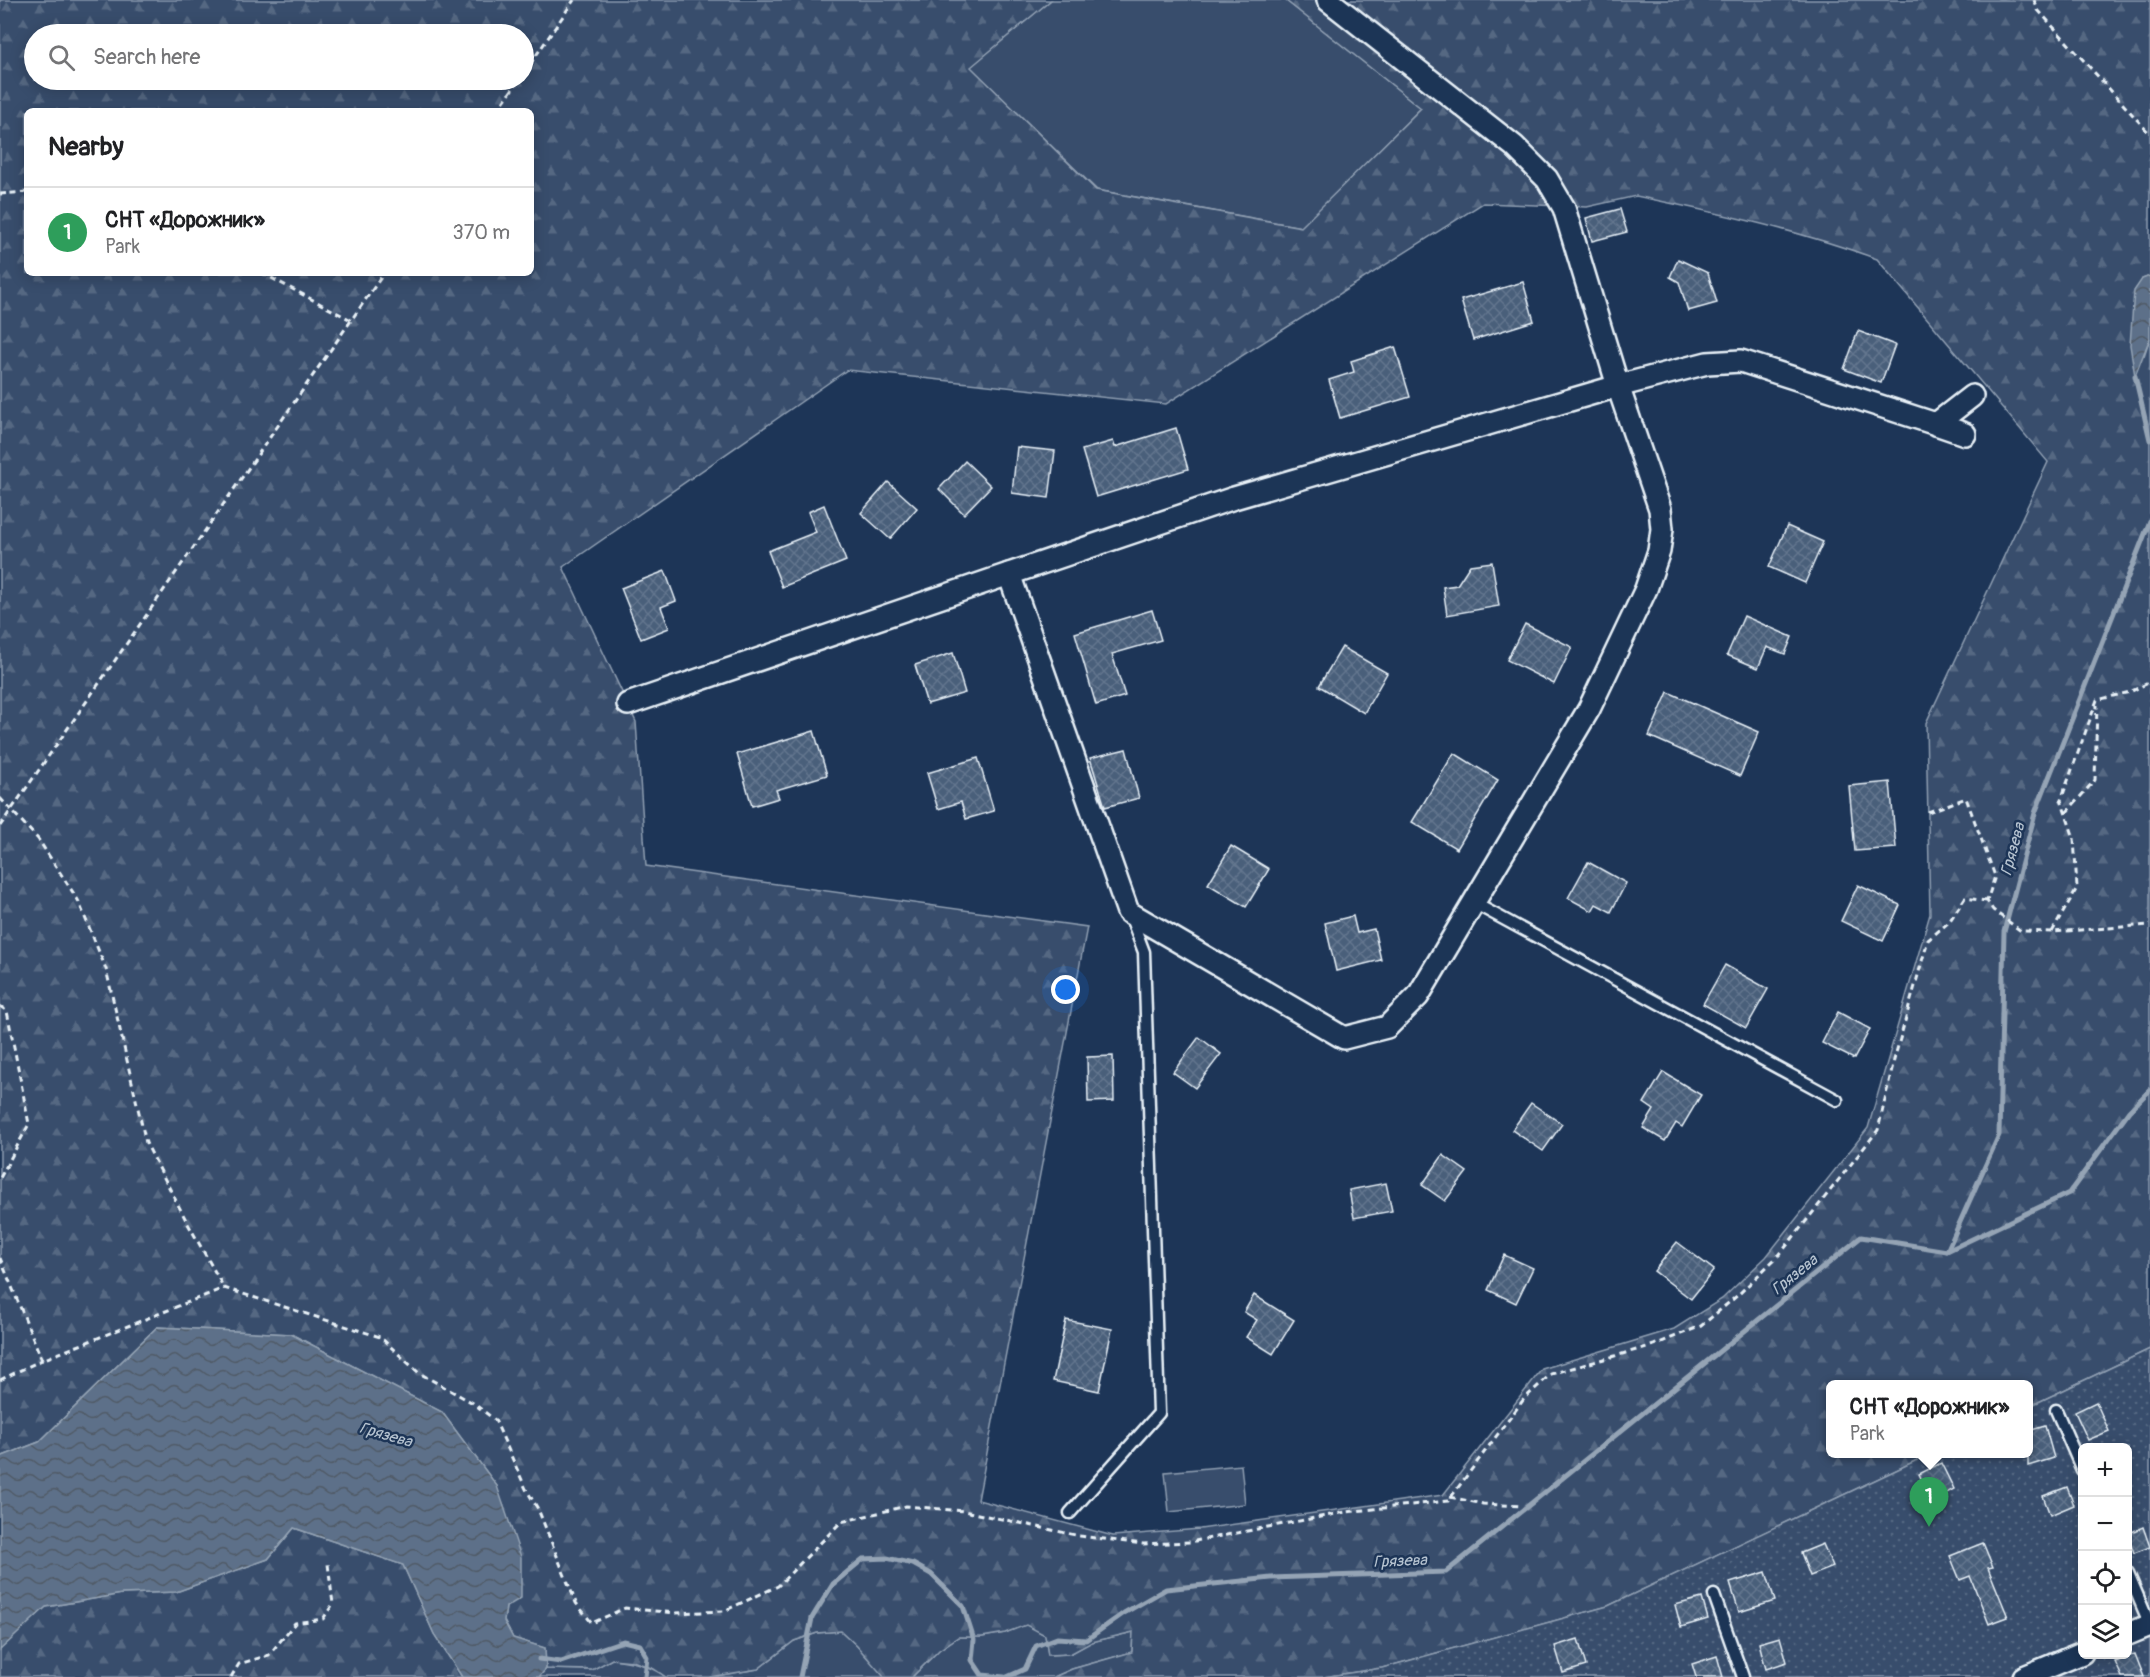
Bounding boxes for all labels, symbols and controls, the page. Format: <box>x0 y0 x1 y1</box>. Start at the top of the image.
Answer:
search box <box>24 24 534 90</box>
icon: search <box>45 41 78 74</box>
text: Search here <box>93 43 200 71</box>
text: Nearby <box>48 131 124 163</box>
text: СНТ «Дорожник» <box>105 206 265 234</box>
text: 1 <box>64 220 71 245</box>
text: 370 m <box>453 220 510 245</box>
text: Park <box>105 234 140 259</box>
water label: Грязева <box>1996 819 2030 878</box>
your location <box>1051 975 1080 1004</box>
water label: Грязева <box>1767 1249 1823 1299</box>
popup <box>1826 1380 2033 1458</box>
text: СНТ «Дорожник» <box>1850 1393 2010 1421</box>
water label: Грязева <box>357 1418 416 1452</box>
text: Park <box>1850 1421 1885 1446</box>
map controls <box>2078 1443 2132 1659</box>
button: + <box>2078 1443 2132 1497</box>
pin: 1 <box>1910 1478 1948 1527</box>
button: − <box>2078 1497 2132 1551</box>
water label: Грязева <box>1373 1550 1429 1572</box>
button: locate <box>2078 1551 2132 1605</box>
button: layers <box>2078 1605 2132 1659</box>

